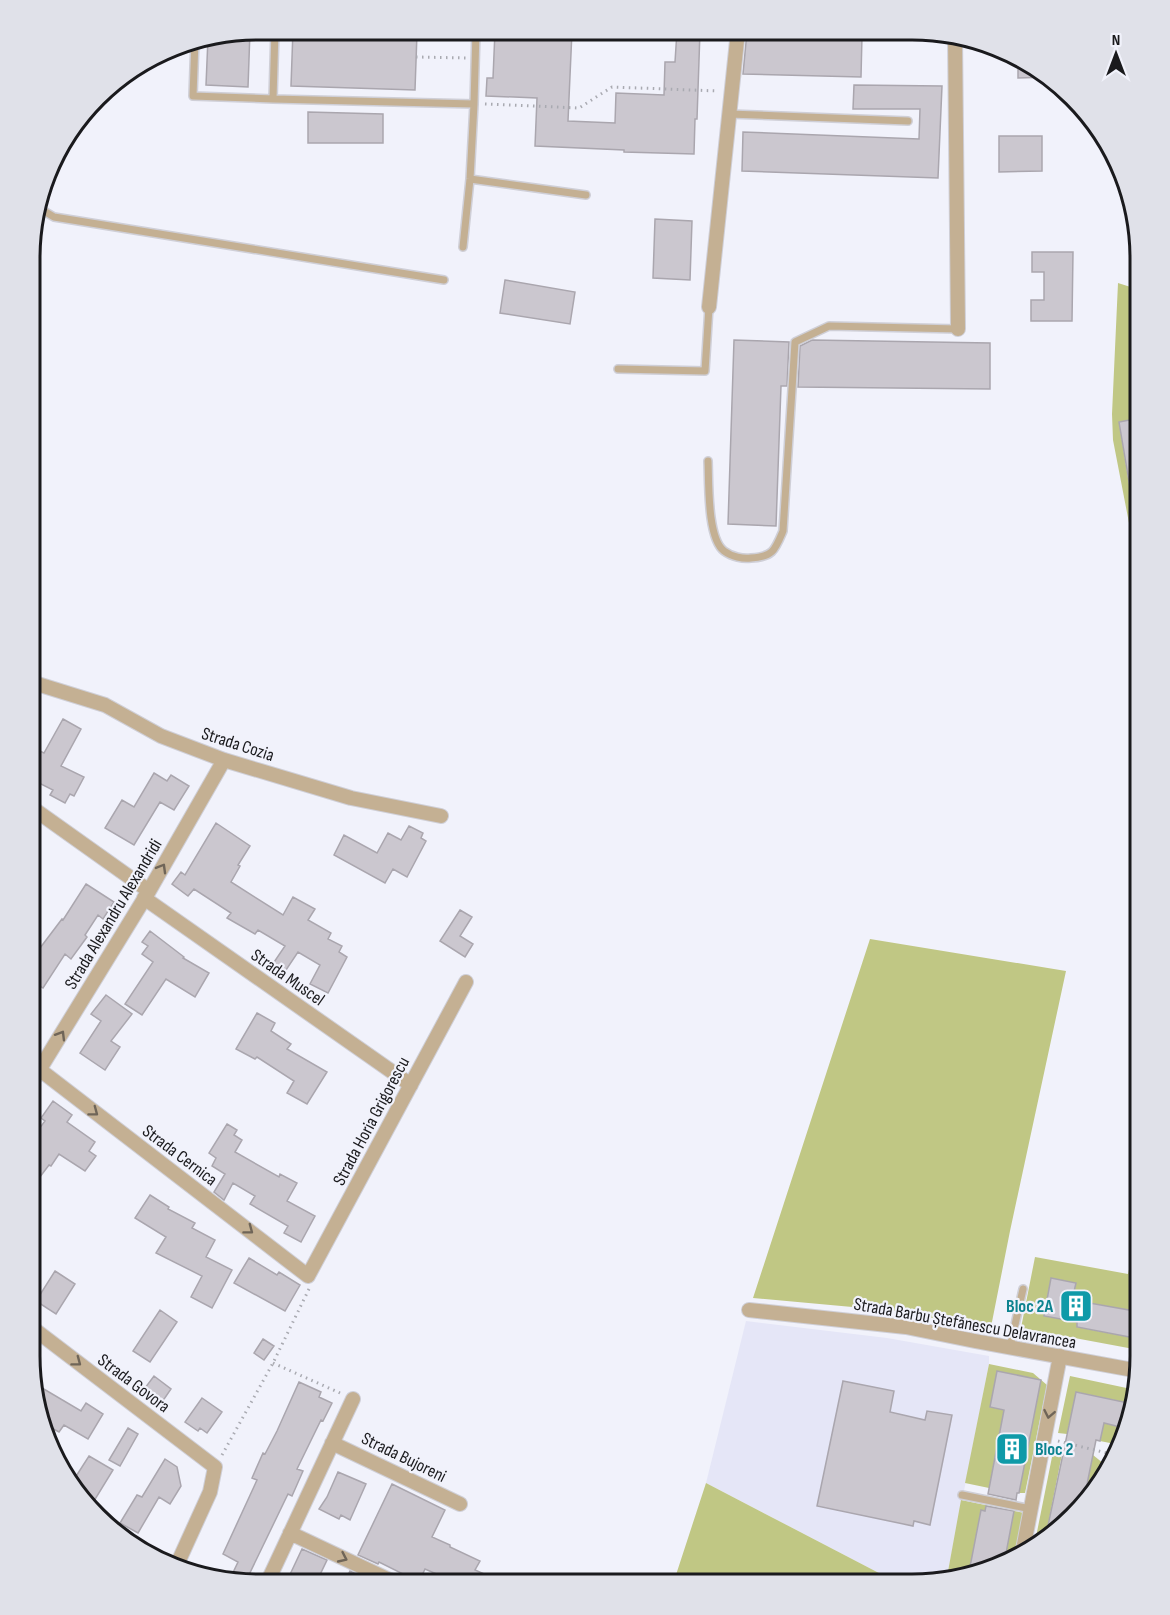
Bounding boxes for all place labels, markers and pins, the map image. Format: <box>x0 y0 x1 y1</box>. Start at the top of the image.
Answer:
building icon: Bloc 2A <box>1058 1288 1094 1324</box>
place label: Bloc 2A <box>1006 1296 1053 1317</box>
building icon: Bloc 2 <box>994 1431 1030 1467</box>
place label: Bloc 2 <box>1035 1439 1073 1460</box>

